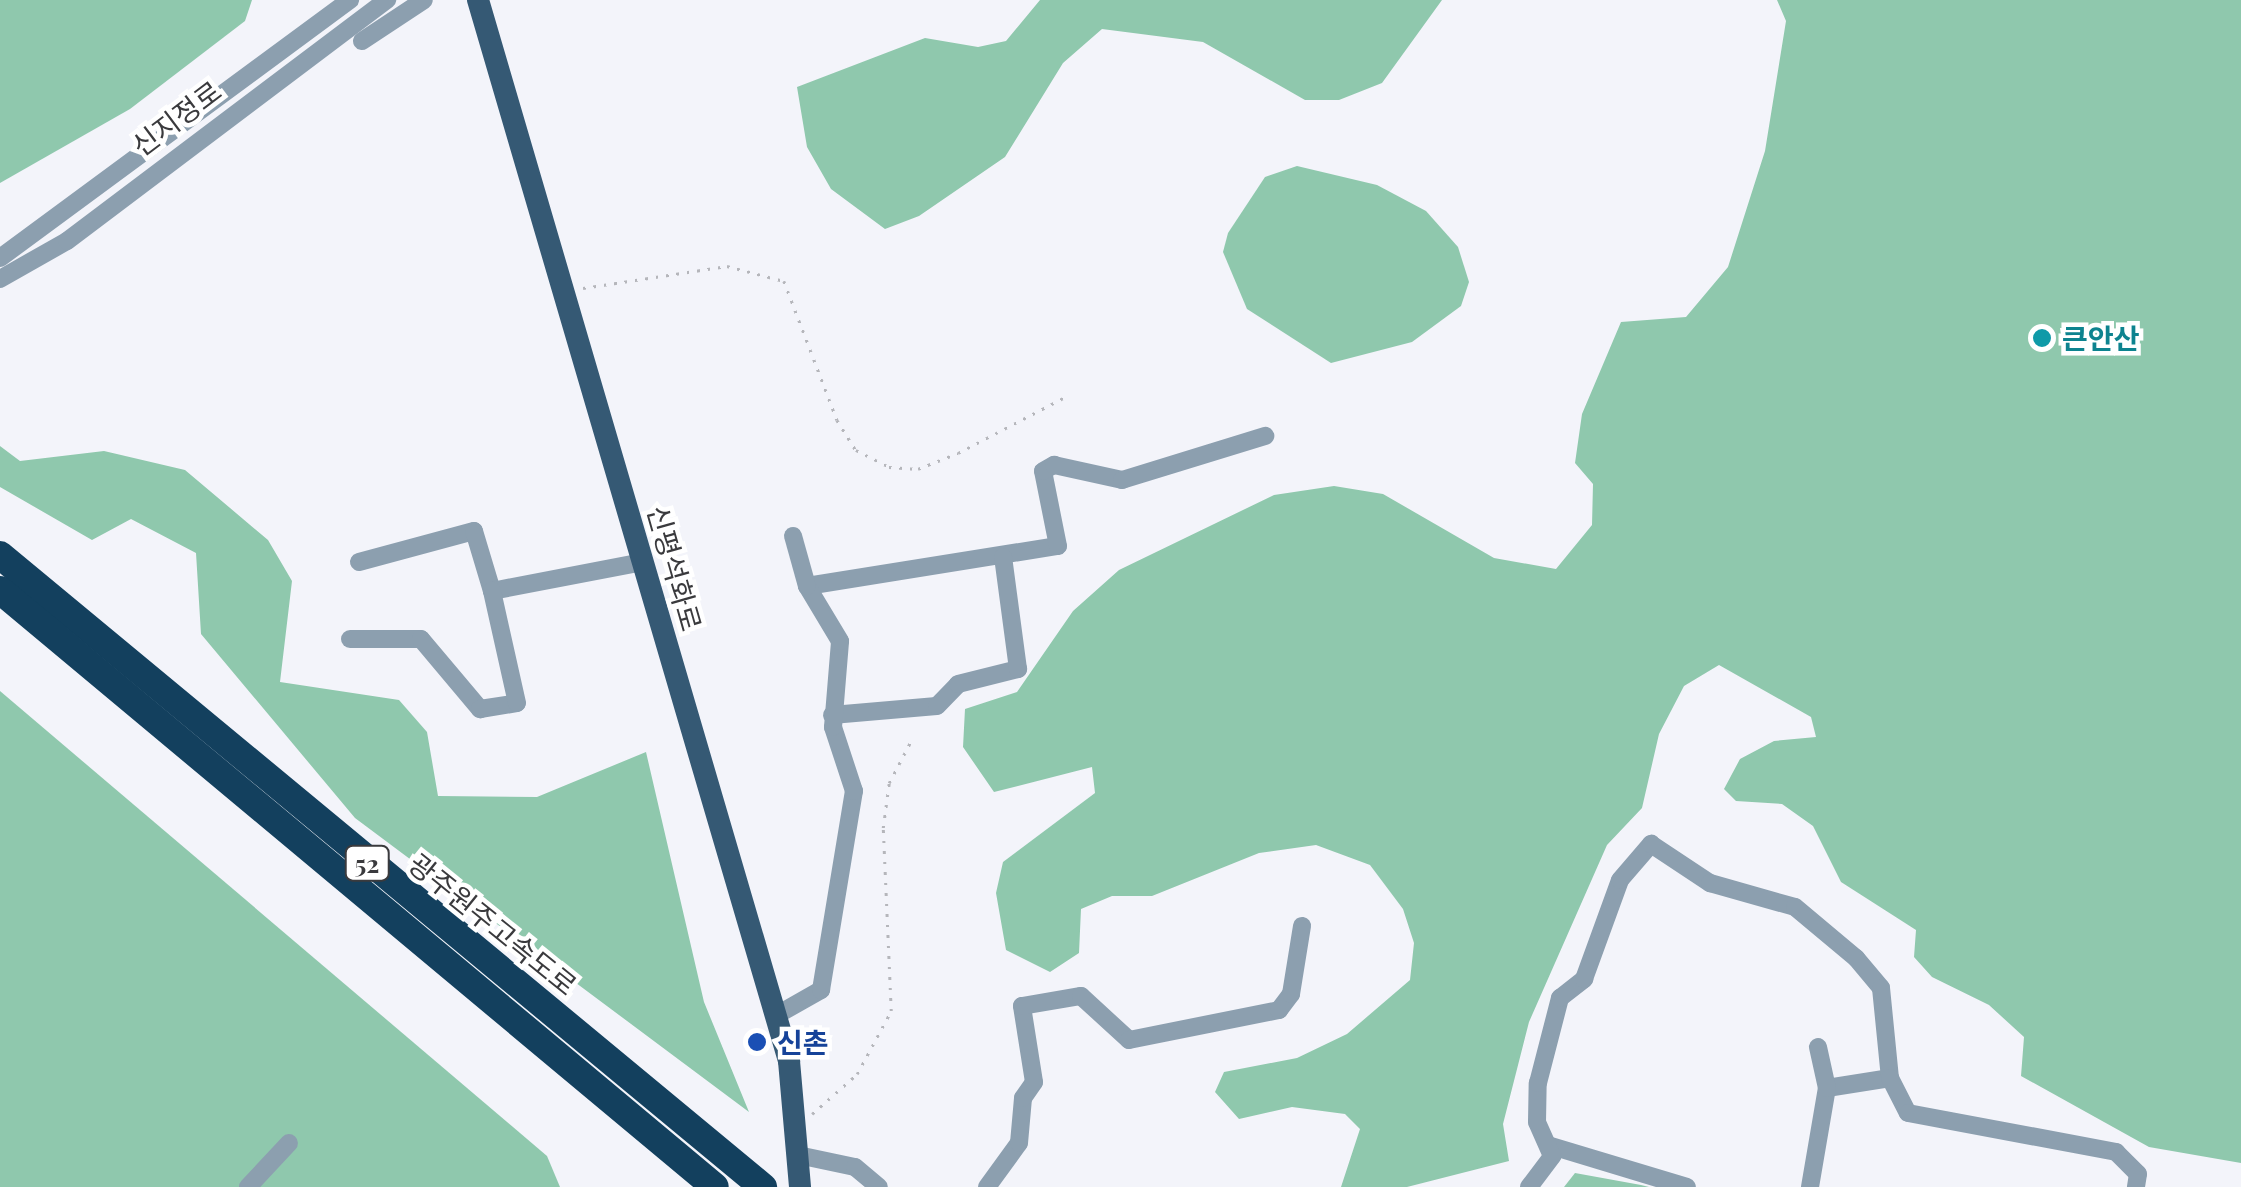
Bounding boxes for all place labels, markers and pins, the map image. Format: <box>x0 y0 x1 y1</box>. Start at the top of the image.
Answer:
place label: 큰안산 <box>2062 321 2139 355</box>
marker: 큰안산 <box>2031 327 2053 349</box>
place label: 신촌 <box>777 1025 829 1059</box>
marker: 신촌 <box>746 1031 768 1053</box>

